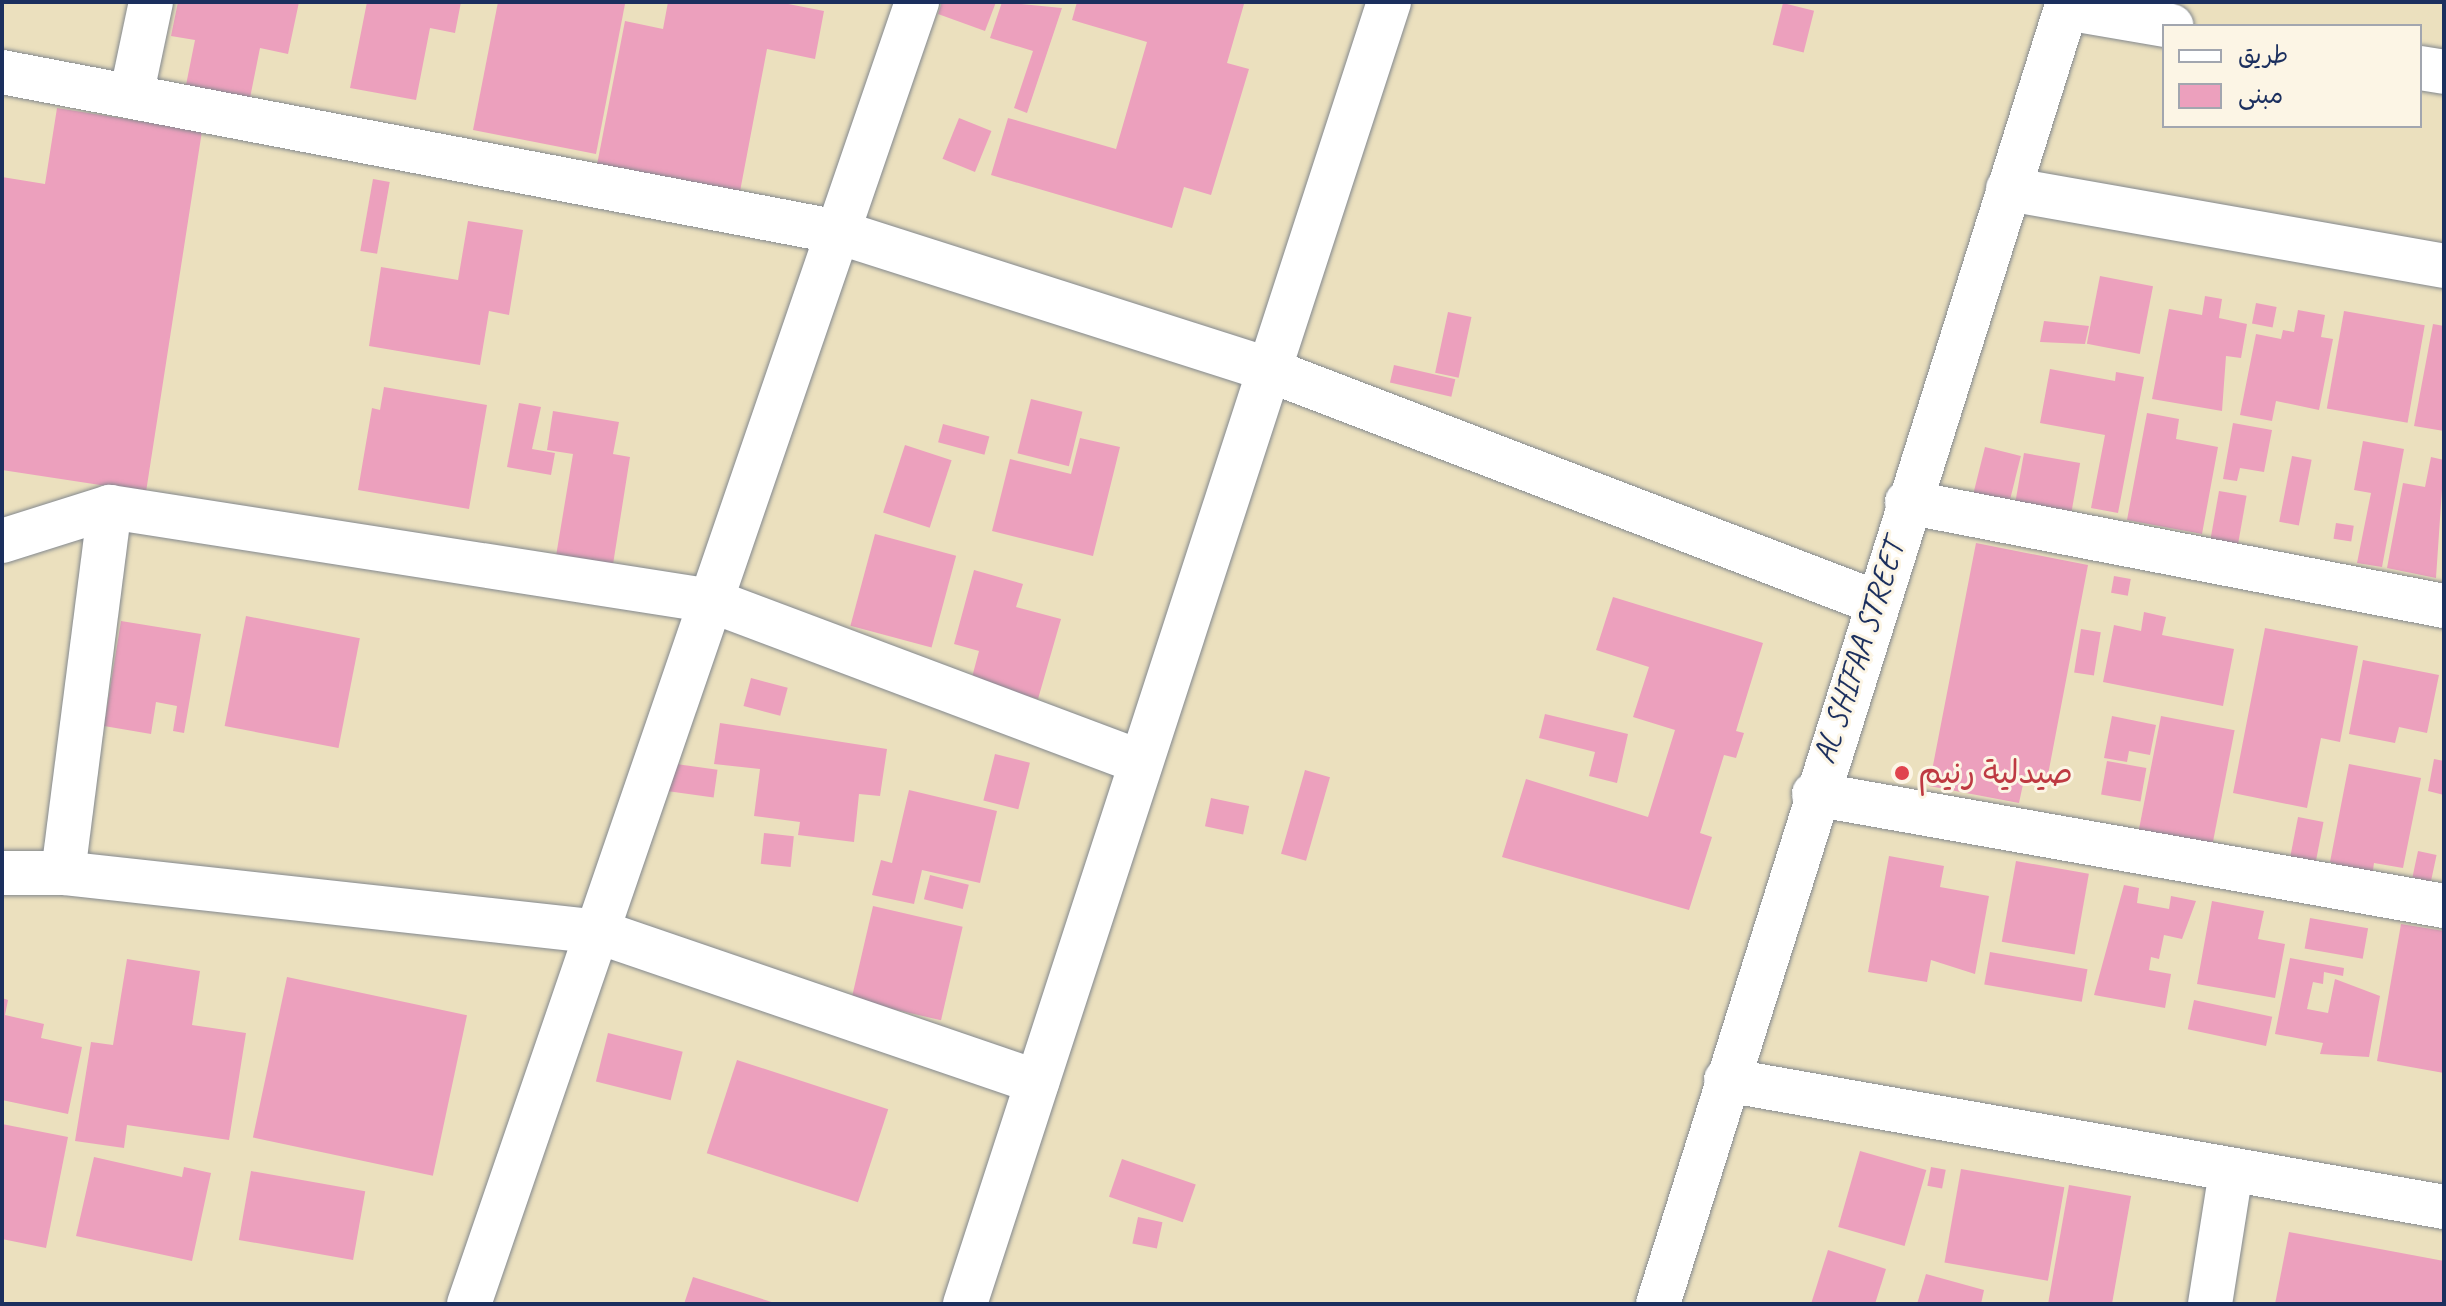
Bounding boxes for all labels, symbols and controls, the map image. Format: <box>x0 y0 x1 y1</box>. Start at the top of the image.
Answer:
legend <box>2162 24 2422 128</box>
text: طريق <box>2238 40 2288 70</box>
text: مبنى <box>2238 80 2283 110</box>
street label: AL SHIFAA STREET <box>1805 536 1913 768</box>
place label: صيدلية رنيم <box>1918 754 2073 792</box>
marker: صيدلية رنيم <box>1893 764 1911 782</box>

